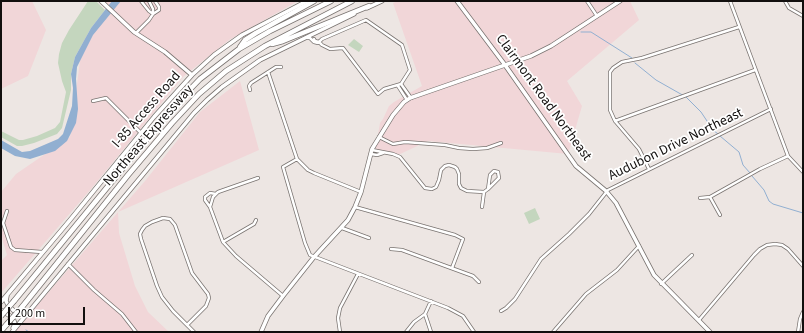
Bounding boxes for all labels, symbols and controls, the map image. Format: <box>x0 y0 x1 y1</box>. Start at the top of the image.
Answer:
street label: Clairmont Road Northeast <box>491 32 595 164</box>
street label: I-85 Access Road <box>109 68 185 152</box>
street label: Northeast Expressway <box>100 82 198 190</box>
street label: Audubon Drive Northeast <box>606 105 746 185</box>
scale bar <box>10 299 87 325</box>
text: 200 m <box>15 305 45 322</box>

